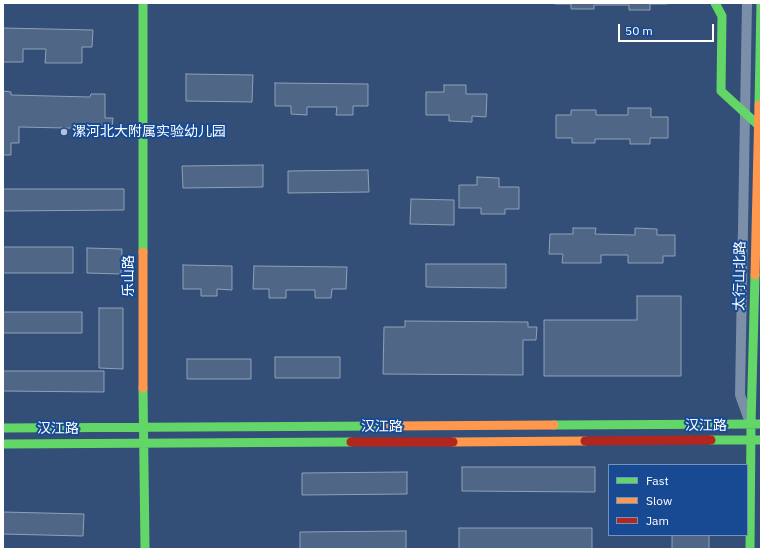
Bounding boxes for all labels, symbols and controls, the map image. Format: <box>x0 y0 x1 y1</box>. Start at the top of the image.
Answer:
scale bar <box>620 16 716 42</box>
text: 50 m <box>625 23 653 38</box>
place label: 漯河北大附属实验幼儿园 <box>72 124 226 140</box>
marker: 漯河北大附属实验幼儿园 <box>59 127 69 137</box>
street label: 太行山北路 <box>731 241 749 311</box>
street label: 乐山路 <box>121 255 137 297</box>
street label: 汉江路 <box>685 418 727 434</box>
street label: 汉江路 <box>361 419 403 435</box>
street label: 汉江路 <box>37 421 79 437</box>
legend <box>608 464 748 536</box>
text: Fast <box>646 473 669 488</box>
text: Slow <box>646 493 672 508</box>
text: Jam <box>646 513 669 528</box>

